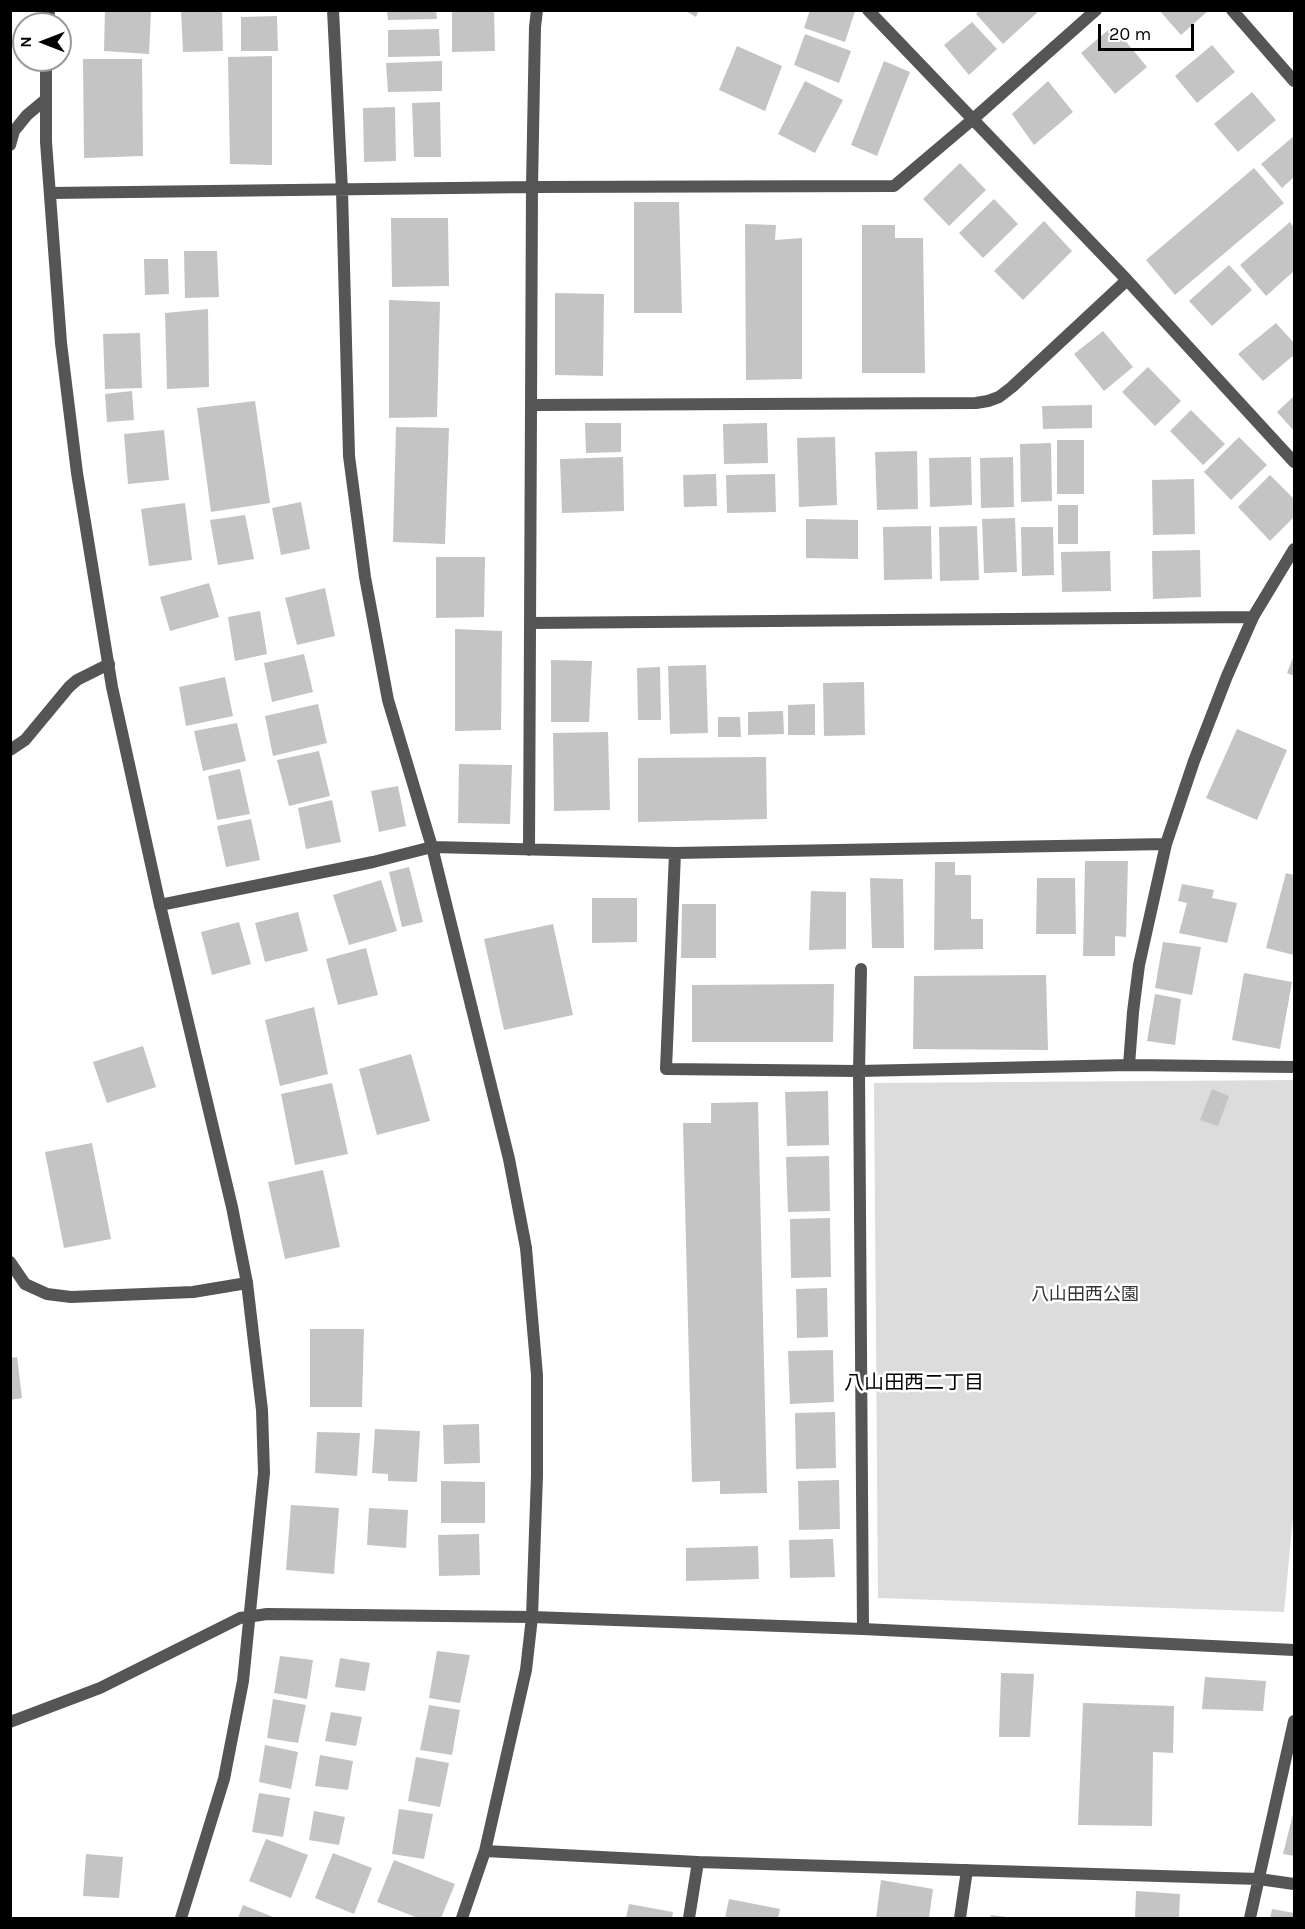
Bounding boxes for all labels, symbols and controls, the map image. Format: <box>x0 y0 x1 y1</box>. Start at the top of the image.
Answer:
north arrow <box>12 12 72 72</box>
scale bar <box>1101 12 1197 50</box>
text: 20 m <box>1109 23 1151 45</box>
text: N <box>16 36 35 48</box>
park label: 八山田西公園 <box>1031 1284 1139 1306</box>
district label: 八山田西二丁目 <box>844 1371 984 1395</box>

